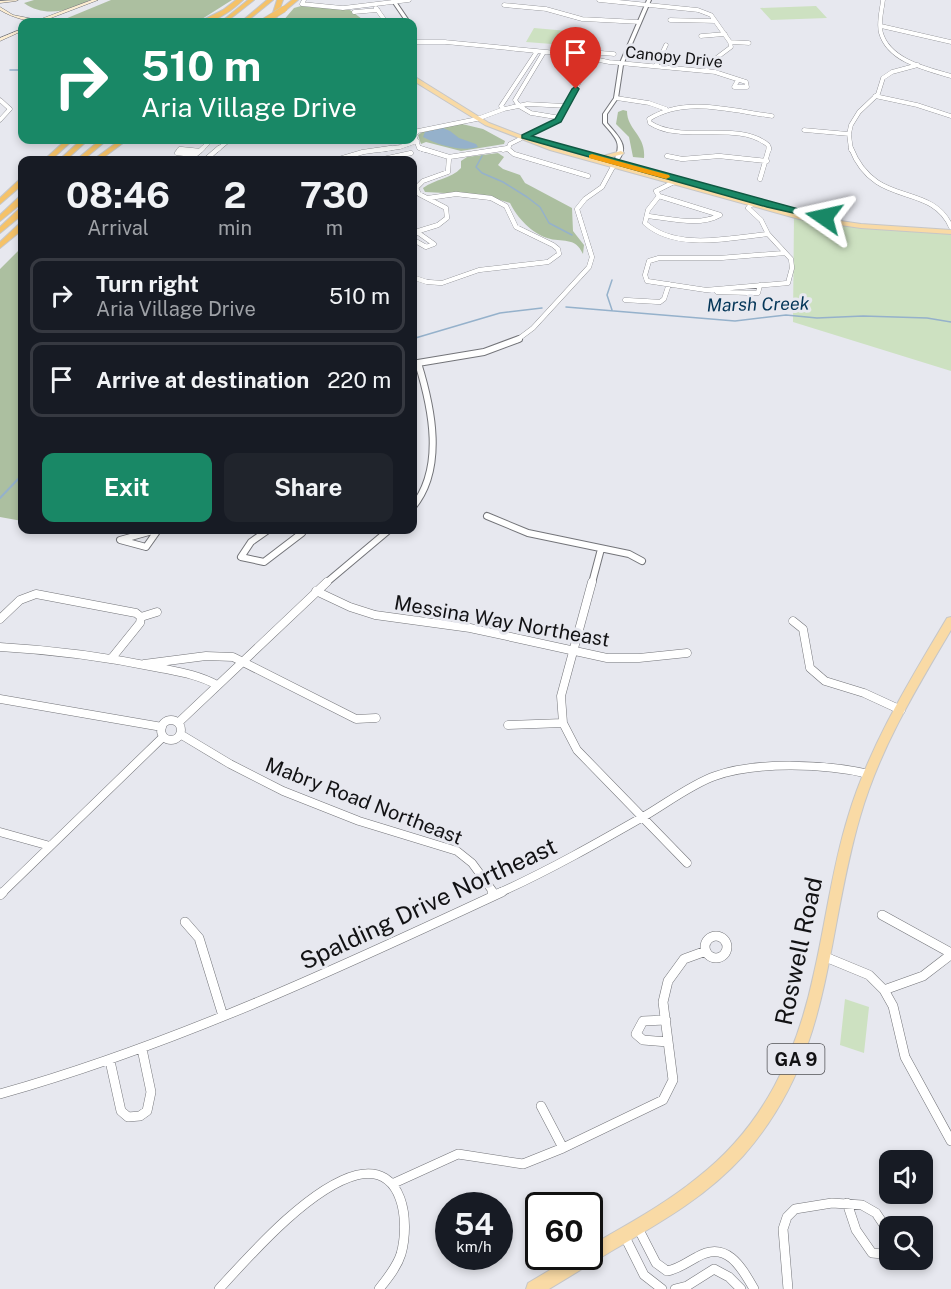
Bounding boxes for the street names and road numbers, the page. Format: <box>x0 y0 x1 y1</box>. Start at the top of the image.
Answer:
street label: Canopy Drive <box>624 42 724 72</box>
street label: Messina Way Northeast <box>392 590 612 652</box>
street label: Mabry Road Northeast <box>262 752 466 850</box>
street label: Spalding Drive Northeast <box>295 831 561 975</box>
street label: Roswell Road <box>769 875 827 1027</box>
road number: GA 9 <box>768 1044 824 1074</box>

